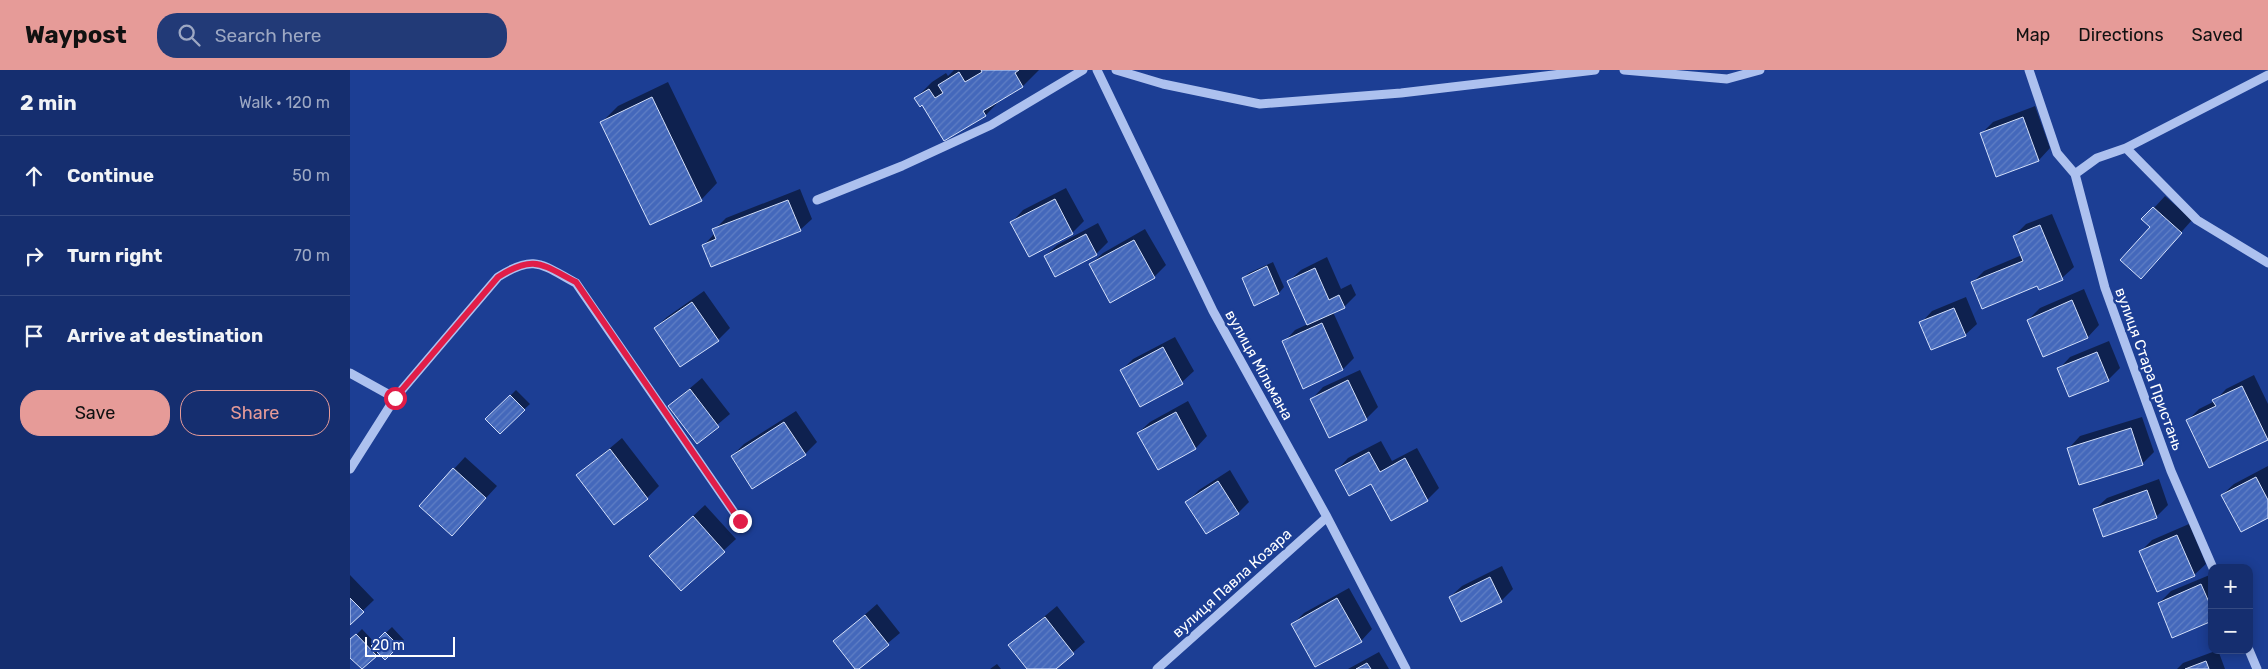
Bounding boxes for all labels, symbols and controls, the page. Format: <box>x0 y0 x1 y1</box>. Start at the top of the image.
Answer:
search box <box>157 13 507 58</box>
text: Waypost <box>25 21 127 49</box>
icon: search <box>175 21 203 49</box>
text: Search here <box>215 24 321 47</box>
text: Map <box>2015 24 2050 46</box>
text: Directions <box>2078 24 2164 46</box>
text: Saved <box>2192 24 2243 46</box>
text: 2 min <box>20 90 77 115</box>
text: Walk · 120 m <box>239 93 330 112</box>
icon: ahead <box>20 162 48 190</box>
text: Continue <box>67 164 154 187</box>
text: 50 m <box>292 166 330 185</box>
icon: right <box>20 242 48 270</box>
text: Turn right <box>67 244 162 267</box>
text: 70 m <box>293 246 330 265</box>
street label: вулиця Стара Пристань <box>2111 285 2187 453</box>
street label: вулиця Мільмана <box>1221 307 1297 423</box>
icon: arrive <box>20 322 48 350</box>
text: Arrive at destination <box>67 324 263 347</box>
route start <box>384 387 407 410</box>
button: Save <box>20 390 170 436</box>
button: Share <box>180 390 330 436</box>
route end <box>729 510 752 533</box>
street label: вулиця Павла Козара <box>1169 525 1295 641</box>
map controls <box>2208 564 2253 654</box>
button: + <box>2208 564 2253 609</box>
button: − <box>2208 609 2253 654</box>
scale bar <box>365 634 455 657</box>
text: 20 m <box>372 637 405 654</box>

